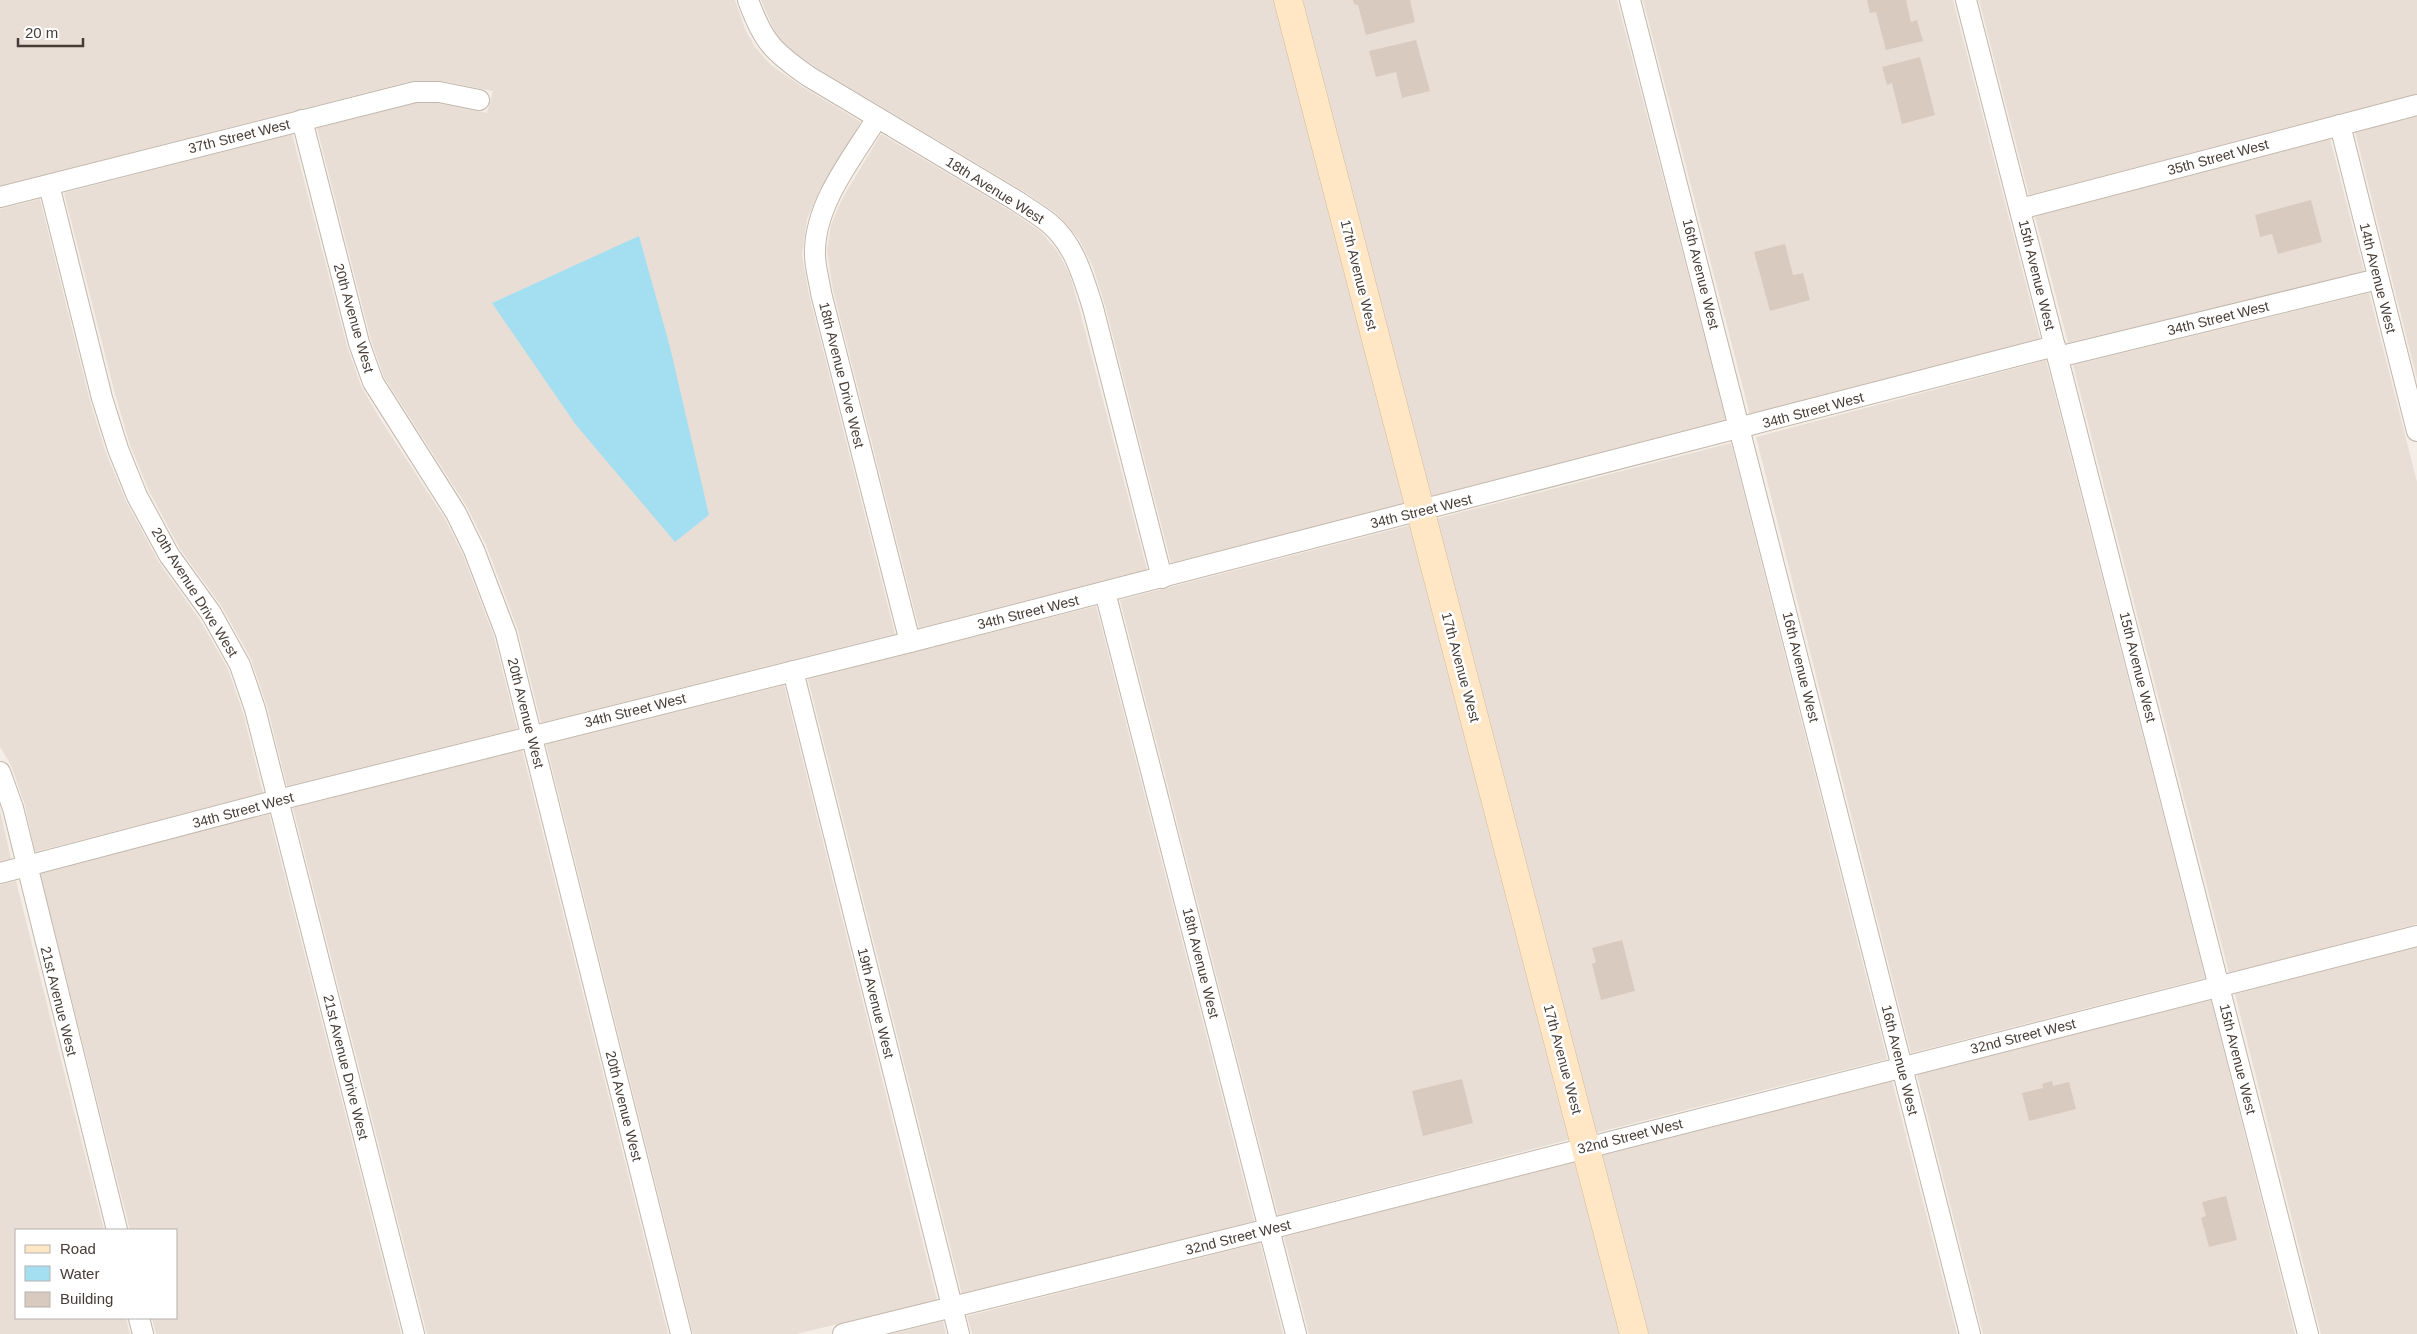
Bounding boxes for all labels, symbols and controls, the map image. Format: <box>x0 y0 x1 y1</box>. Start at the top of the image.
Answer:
scale bar <box>18 15 82 47</box>
text: 20 m <box>25 24 58 41</box>
street label: 37th Street West <box>187 116 292 156</box>
street label: 35th Street West <box>2166 136 2270 178</box>
street label: 18th Avenue West <box>943 153 1047 227</box>
street label: 16th Avenue West <box>1680 217 1722 331</box>
street label: 17th Avenue West <box>1338 218 1380 332</box>
street label: 15th Avenue West <box>2016 218 2058 332</box>
street label: 14th Avenue West <box>2357 221 2399 335</box>
street label: 20th Avenue West <box>331 261 377 375</box>
street label: 34th Street West <box>2166 298 2271 338</box>
street label: 18th Avenue Drive West <box>816 300 868 450</box>
street label: 34th Street West <box>1761 389 1865 431</box>
street label: 34th Street West <box>1369 491 1474 531</box>
street label: 20th Avenue Drive West <box>149 524 241 660</box>
street label: 34th Street West <box>976 592 1081 632</box>
street label: 17th Avenue West <box>1439 610 1483 724</box>
street label: 16th Avenue West <box>1780 610 1822 724</box>
street label: 15th Avenue West <box>2117 610 2159 724</box>
street label: 20th Avenue West <box>505 656 547 770</box>
street label: 34th Street West <box>583 690 688 730</box>
street label: 34th Street West <box>191 789 295 831</box>
street label: 18th Avenue West <box>1180 906 1222 1020</box>
street label: 21st Avenue West <box>38 945 80 1058</box>
street label: 19th Avenue West <box>855 946 897 1060</box>
street label: 21st Avenue Drive West <box>320 993 372 1141</box>
street label: 17th Avenue West <box>1541 1002 1585 1116</box>
street label: 15th Avenue West <box>2217 1002 2259 1116</box>
street label: 16th Avenue West <box>1879 1003 1921 1117</box>
street label: 32nd Street West <box>1969 1015 2077 1057</box>
street label: 20th Avenue West <box>603 1049 645 1163</box>
street label: 32nd Street West <box>1576 1115 1684 1157</box>
street label: 32nd Street West <box>1184 1216 1292 1258</box>
legend <box>15 1229 178 1319</box>
text: Road <box>60 1240 96 1257</box>
text: Water <box>60 1265 99 1282</box>
text: Building <box>60 1290 113 1307</box>

